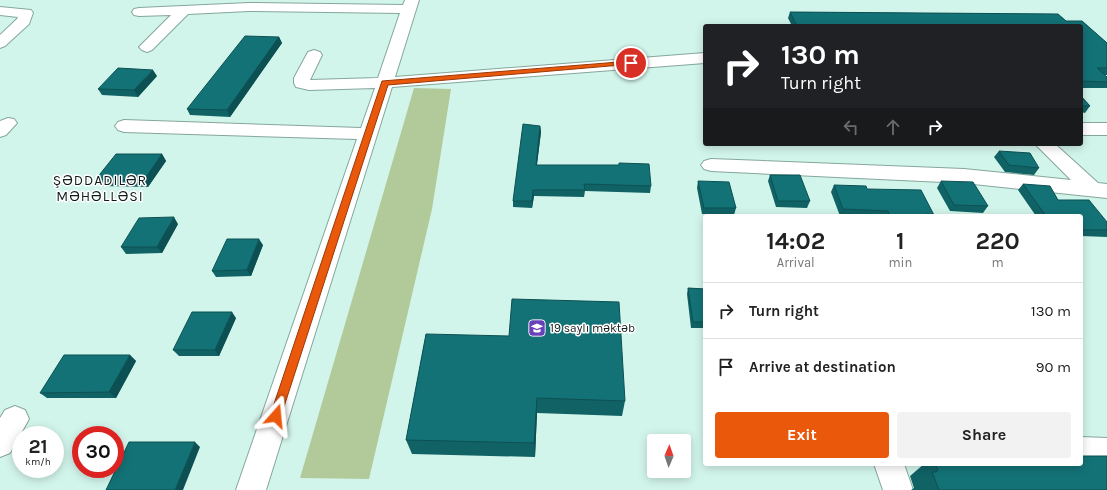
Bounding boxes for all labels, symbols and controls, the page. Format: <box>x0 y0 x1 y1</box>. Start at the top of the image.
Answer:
text: 130 m <box>781 38 860 71</box>
icon: right <box>715 40 767 92</box>
pin <box>614 46 648 80</box>
icon: arrive <box>620 52 642 74</box>
text: Turn right <box>781 72 861 94</box>
icon: left <box>840 116 862 138</box>
icon: ahead <box>882 116 904 138</box>
icon: right <box>924 116 946 138</box>
district label: ŞƏDDADILƏR MƏHƏLLƏSI <box>53 172 147 205</box>
text: 14:02 <box>766 227 825 255</box>
text: 1 <box>896 227 905 255</box>
text: 220 <box>976 227 1020 255</box>
text: Arrival <box>777 255 815 270</box>
text: min <box>888 255 912 270</box>
text: m <box>992 255 1004 270</box>
icon: right <box>715 300 737 322</box>
text: Turn right <box>749 302 819 320</box>
text: 130 m <box>1031 302 1071 320</box>
school or university icon: 19 saylı məktəb <box>527 318 547 338</box>
place label: 19 saylı məktəb <box>550 321 635 335</box>
icon: arrive <box>715 356 737 378</box>
text: Arrive at destination <box>749 358 896 376</box>
text: 90 m <box>1036 358 1071 376</box>
position arrow <box>255 395 297 437</box>
button: Exit <box>715 412 889 458</box>
button: Share <box>897 412 1071 458</box>
speed limit sign: 30 <box>72 426 124 478</box>
north arrow <box>647 434 691 478</box>
map controls <box>647 434 691 478</box>
text: 21 <box>28 435 48 458</box>
text: km/h <box>25 456 51 468</box>

